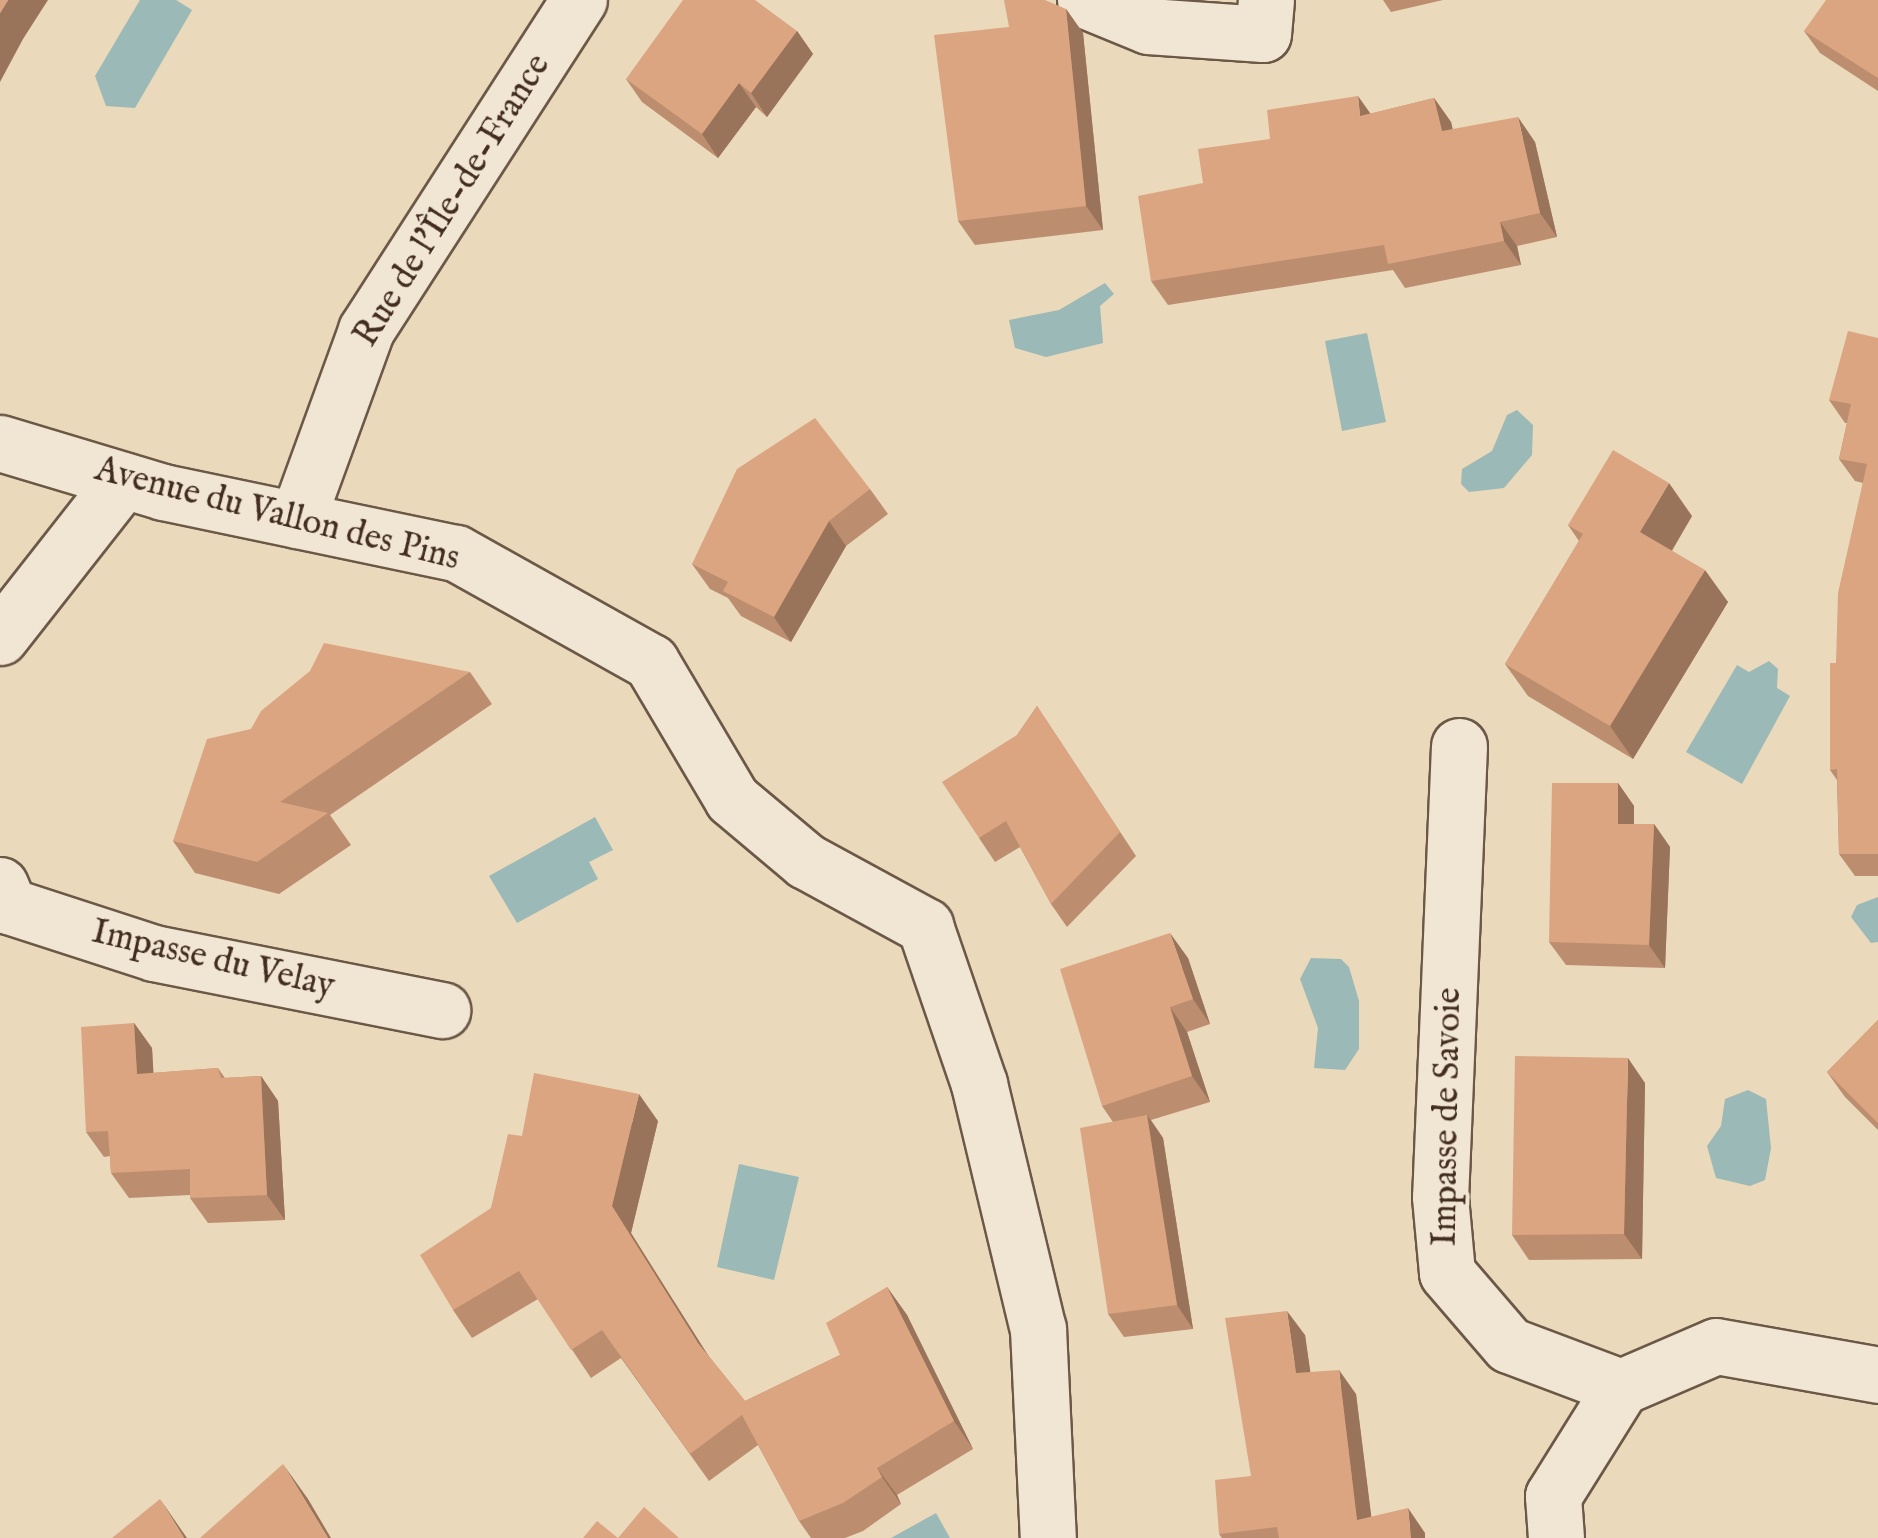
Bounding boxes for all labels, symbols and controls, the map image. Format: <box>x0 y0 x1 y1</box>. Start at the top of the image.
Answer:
street label: Rue de l'Île-de-France <box>346 47 560 355</box>
street label: Avenue du Vallon des Pins <box>90 449 464 581</box>
street label: Impasse du Velay <box>88 912 338 1008</box>
street label: Impasse de Savoie <box>1425 987 1471 1247</box>

